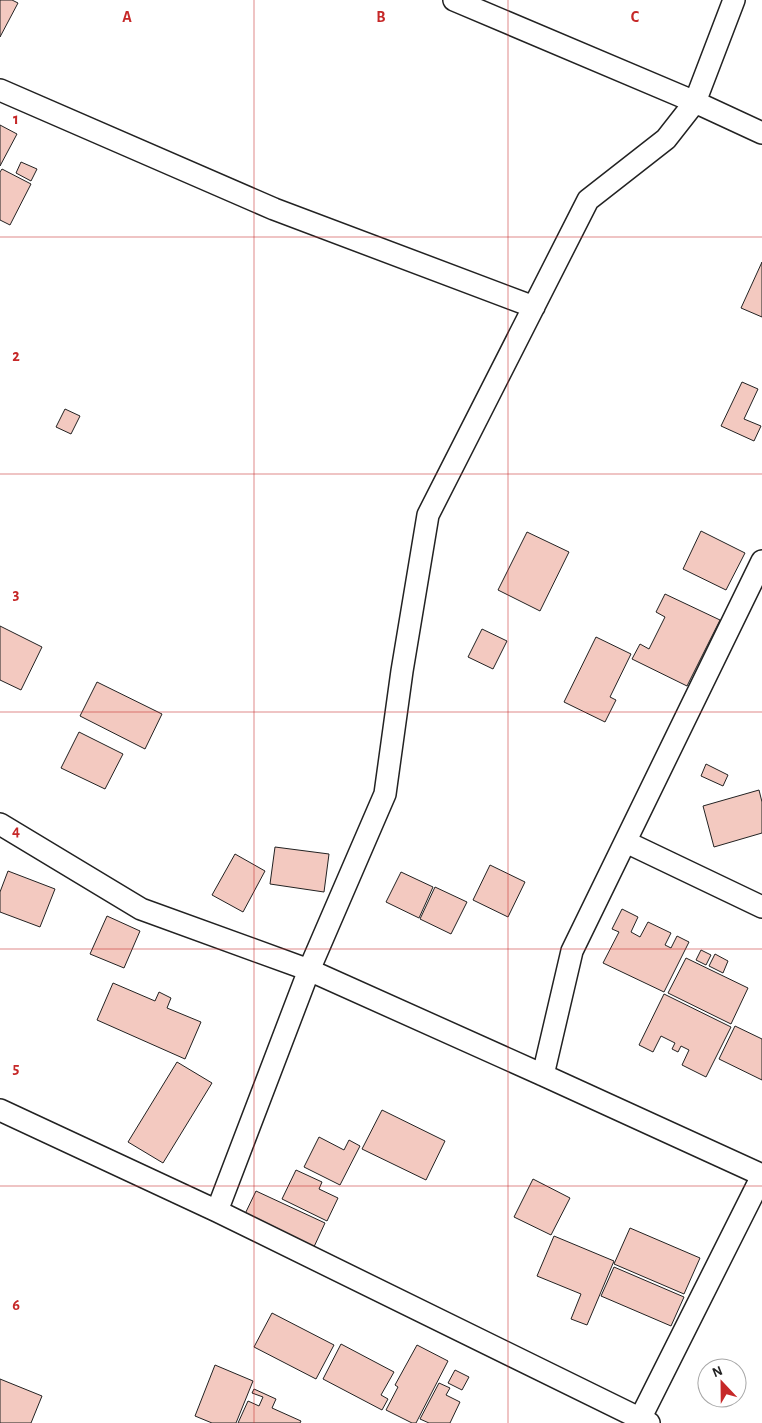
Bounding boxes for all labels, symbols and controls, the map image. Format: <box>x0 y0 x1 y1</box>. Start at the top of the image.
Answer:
text: A <box>122 9 132 25</box>
text: B <box>376 9 386 25</box>
text: C <box>631 9 640 25</box>
text: 1 <box>13 111 19 127</box>
text: 2 <box>12 348 20 364</box>
text: 3 <box>13 586 20 602</box>
text: 4 <box>12 823 20 839</box>
text: 5 <box>13 1060 20 1076</box>
text: 6 <box>12 1297 20 1313</box>
north arrow <box>697 1358 747 1408</box>
text: N <box>710 1364 725 1380</box>

